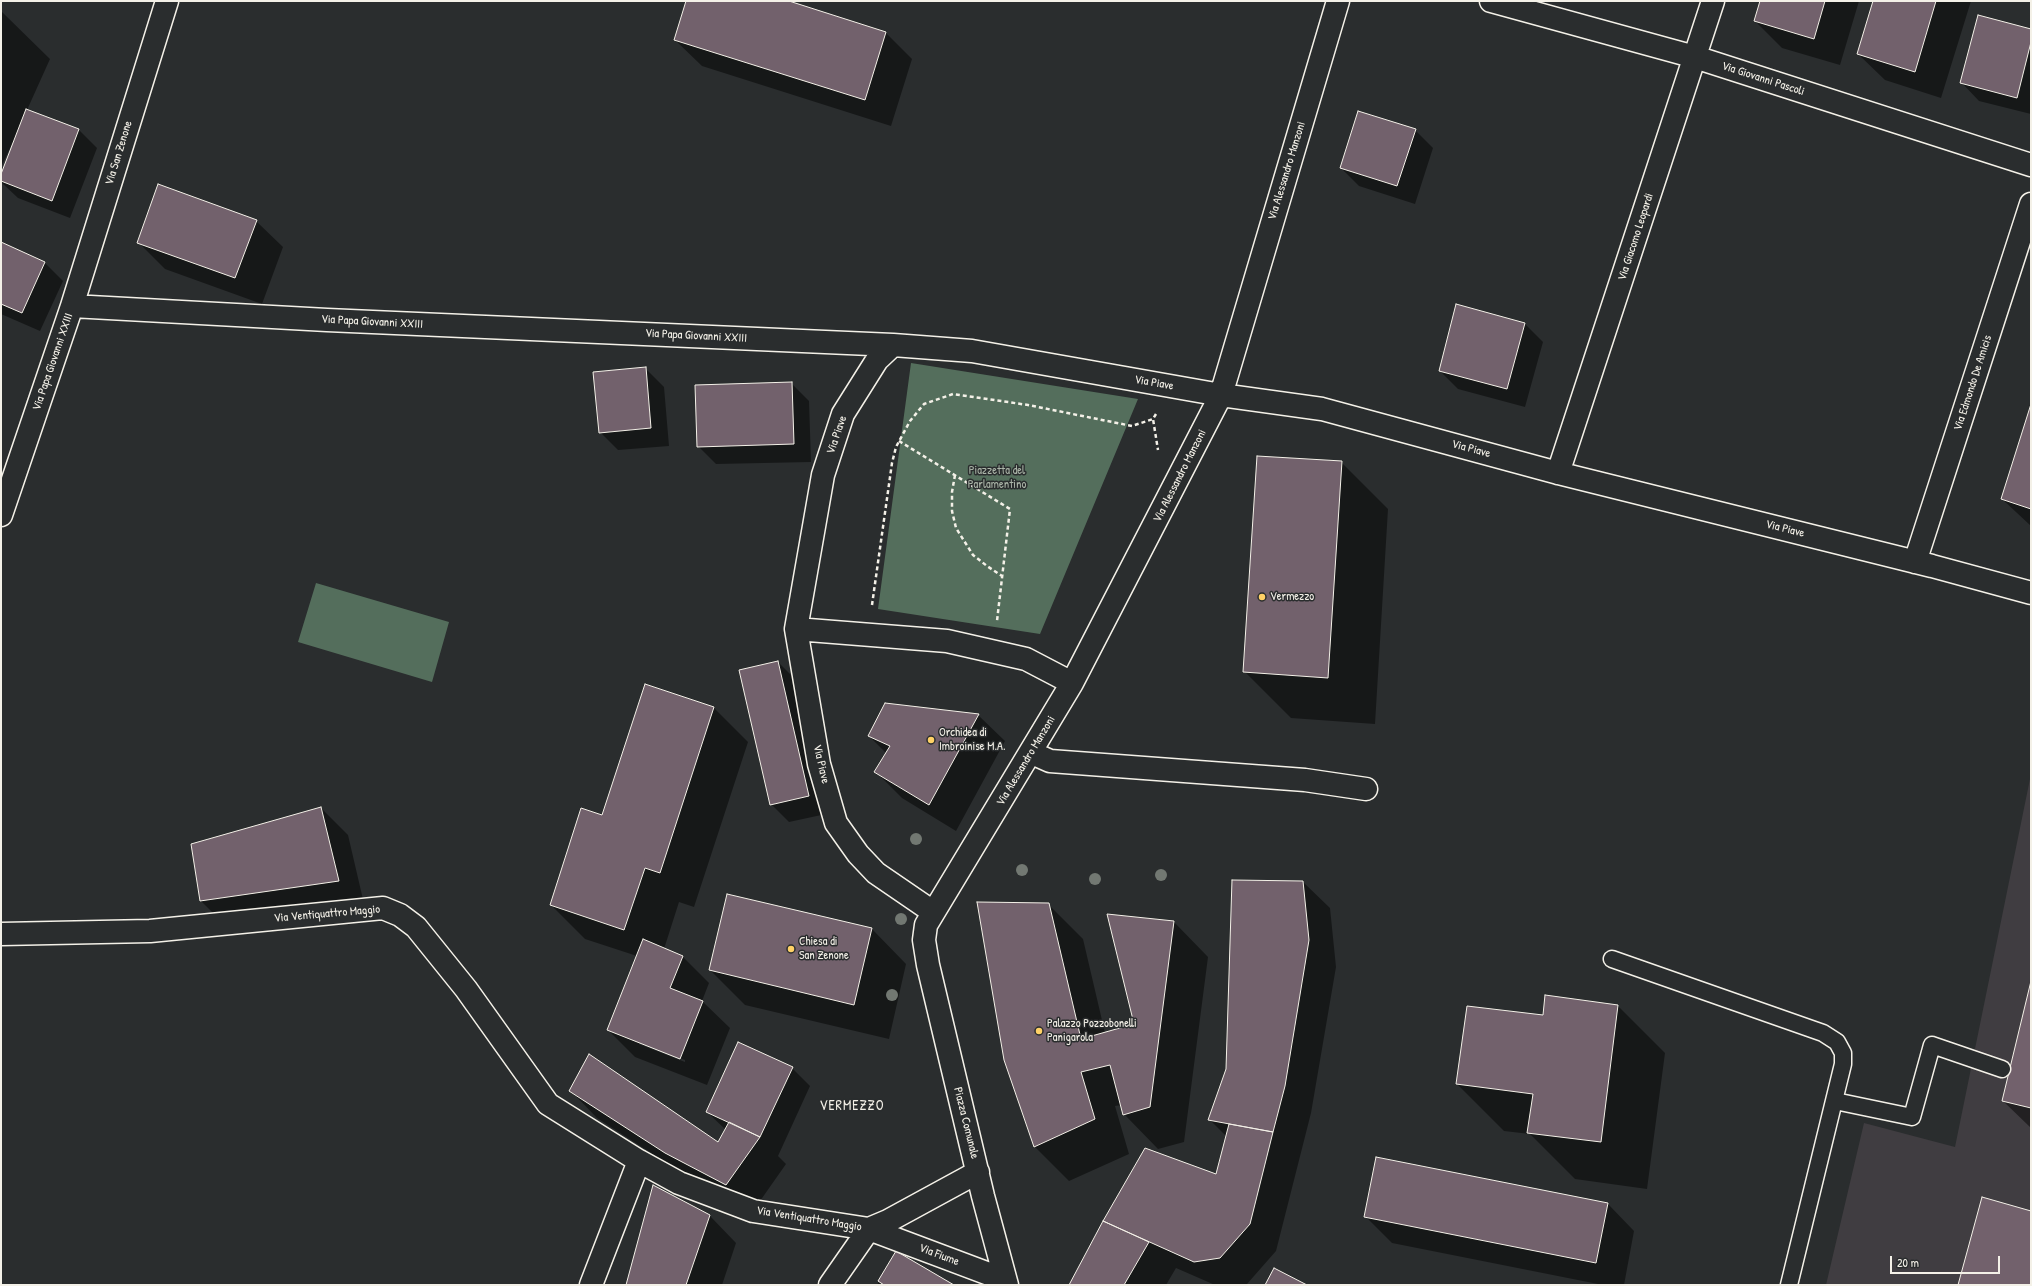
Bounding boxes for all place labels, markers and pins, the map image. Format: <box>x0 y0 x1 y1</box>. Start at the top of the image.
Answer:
place label: Vermezzo <box>1270 590 1314 604</box>
marker: Vermezzo <box>1257 592 1267 602</box>
place label: Orchidea di Imbroinise M.A. <box>939 726 1005 754</box>
marker: Orchidea di Imbroinise M.A. <box>926 735 936 745</box>
place label: Chiesa di San Zenone <box>799 935 849 963</box>
marker: Chiesa di San Zenone <box>786 944 796 954</box>
place label: Palazzo Pozzobonelli Panigarola <box>1047 1017 1137 1045</box>
marker: Palazzo Pozzobonelli Panigarola <box>1034 1026 1044 1036</box>

